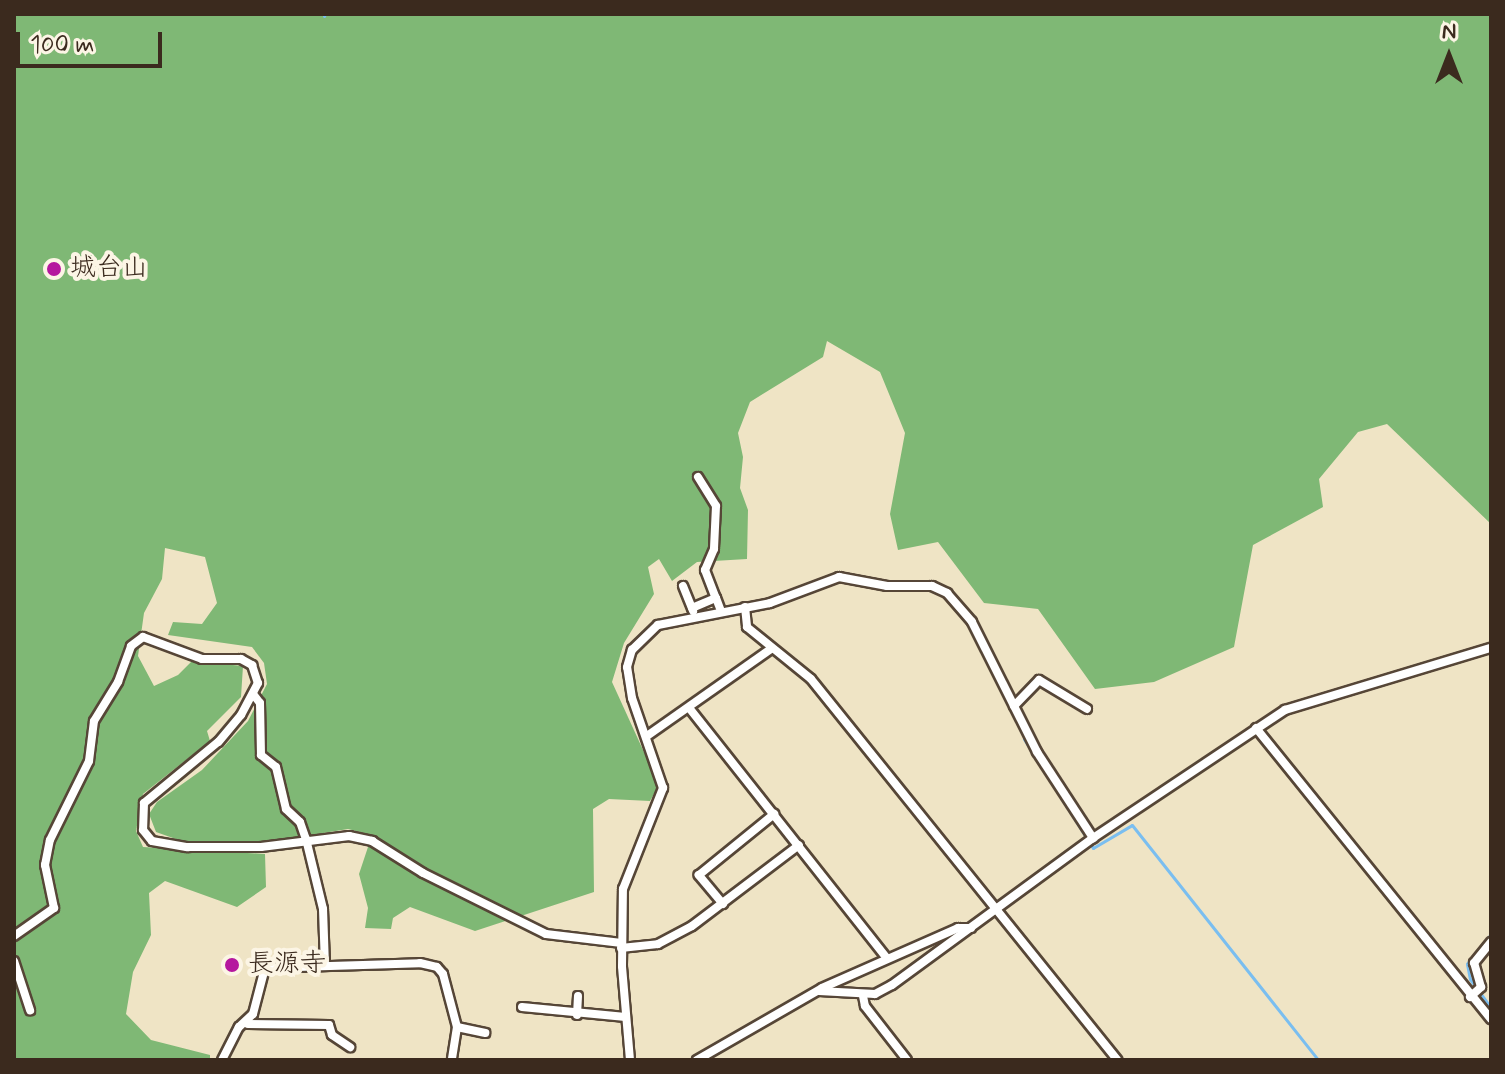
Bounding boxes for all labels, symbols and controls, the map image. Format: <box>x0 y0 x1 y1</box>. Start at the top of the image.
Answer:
scale bar <box>20 16 166 66</box>
north arrow <box>1409 16 1489 96</box>
text: N <box>1442 18 1456 46</box>
text: 100 m <box>30 30 94 61</box>
place label: 城台山 <box>70 253 148 285</box>
marker: 城台山 <box>45 260 63 278</box>
place label: 長源寺 <box>248 949 326 981</box>
marker: 長源寺 <box>223 956 241 974</box>

